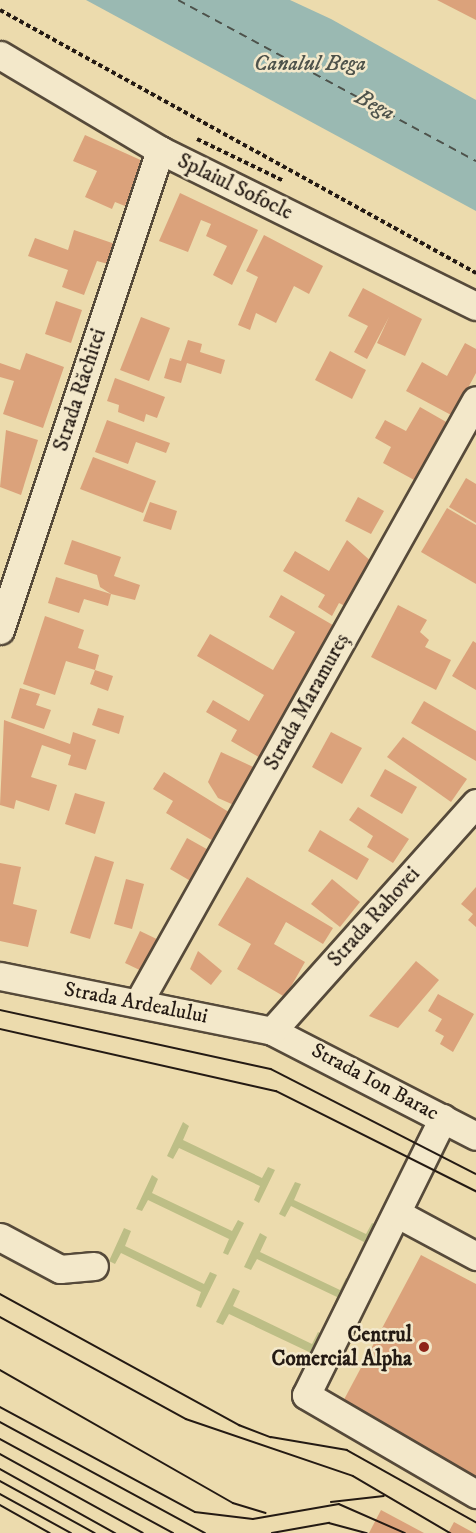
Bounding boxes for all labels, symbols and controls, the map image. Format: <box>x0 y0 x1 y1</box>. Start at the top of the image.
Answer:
water label: Canalul Bega <box>254 51 366 77</box>
water label: Bega <box>351 84 399 126</box>
street label: Splaiul Sofocle <box>173 148 297 226</box>
street label: Strada Răchitei <box>48 325 112 455</box>
street label: Strada Maramureș <box>259 629 355 775</box>
street label: Strada Rahovei <box>323 862 425 972</box>
street label: Strada Ardealului <box>62 977 210 1029</box>
street label: Strada Ion Barac <box>307 1038 443 1126</box>
place label: Centrul Comercial Alpha <box>271 1322 412 1372</box>
marker: Centrul Comercial Alpha <box>417 1340 431 1354</box>

